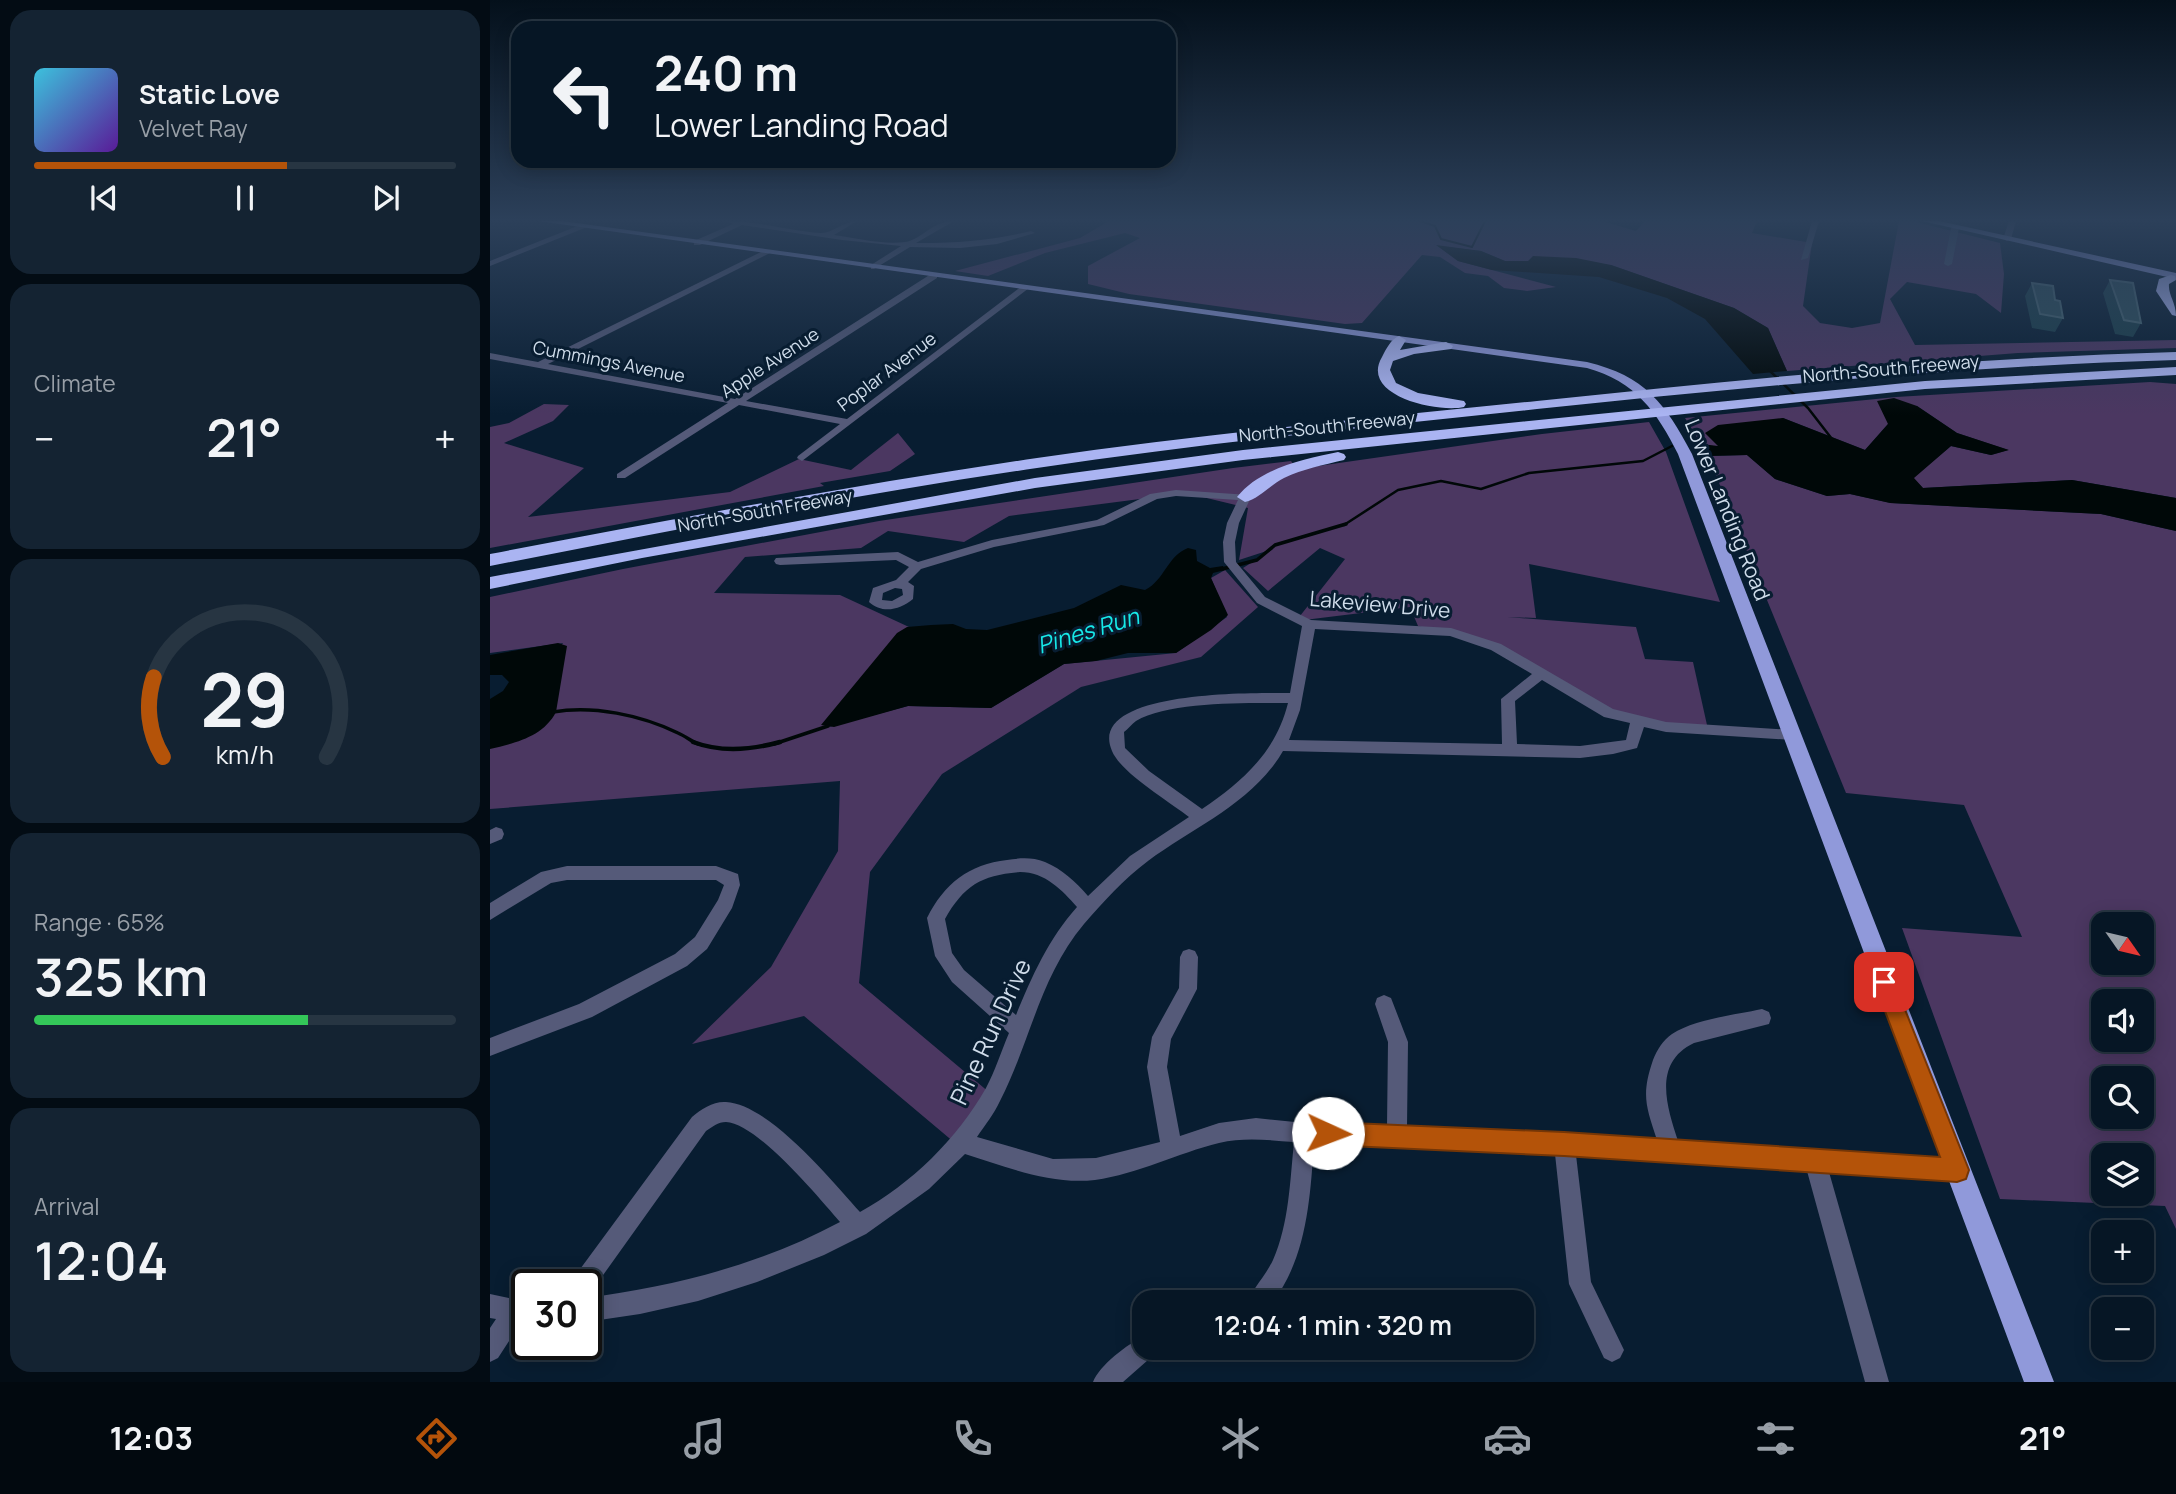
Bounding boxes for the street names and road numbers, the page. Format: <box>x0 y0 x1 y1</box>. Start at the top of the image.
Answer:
street label: Apple Avenue <box>716 321 823 403</box>
street label: Poplar Avenue <box>832 326 941 416</box>
street label: Cummings Avenue <box>531 335 687 388</box>
street label: North-South Freeway <box>1802 348 1981 388</box>
street label: North-South Freeway <box>1238 405 1417 447</box>
street label: Lower Landing Road <box>1679 415 1777 605</box>
street label: North-South Freeway <box>676 483 855 537</box>
street label: Lakeview Drive <box>1308 584 1452 624</box>
street label: Pine Run Drive <box>941 953 1038 1110</box>

